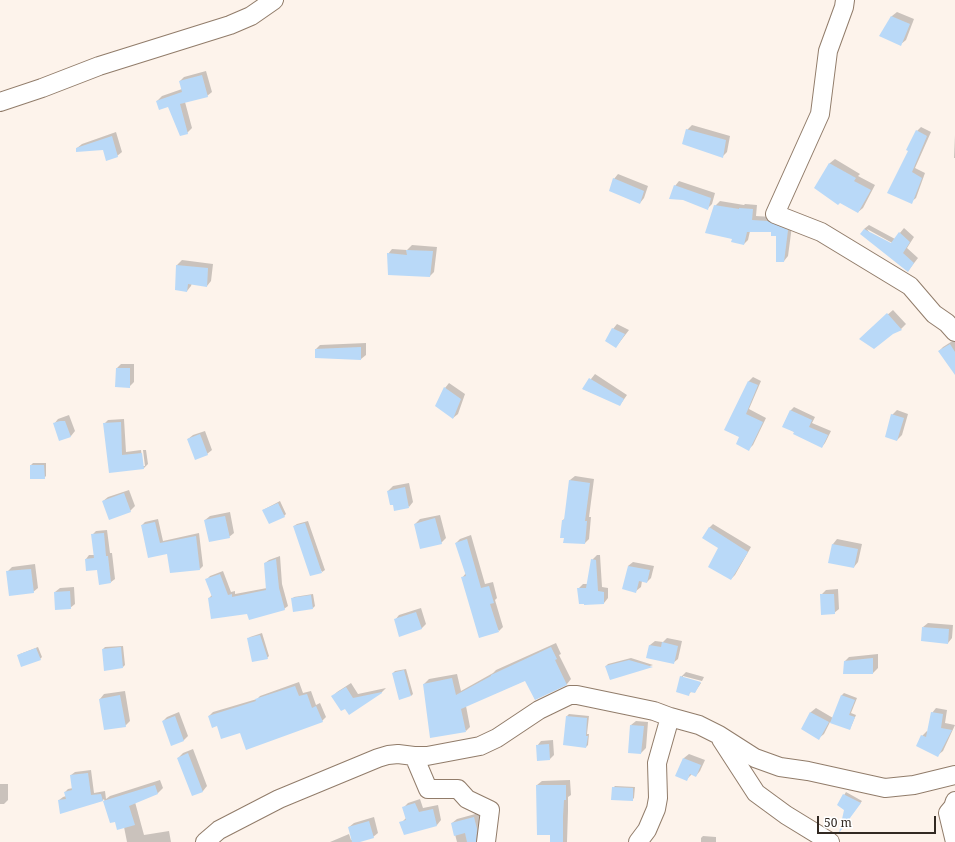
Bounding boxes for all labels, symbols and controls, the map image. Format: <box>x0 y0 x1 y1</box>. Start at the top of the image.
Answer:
scale bar <box>819 808 938 834</box>
text: 50 m <box>824 814 852 831</box>

